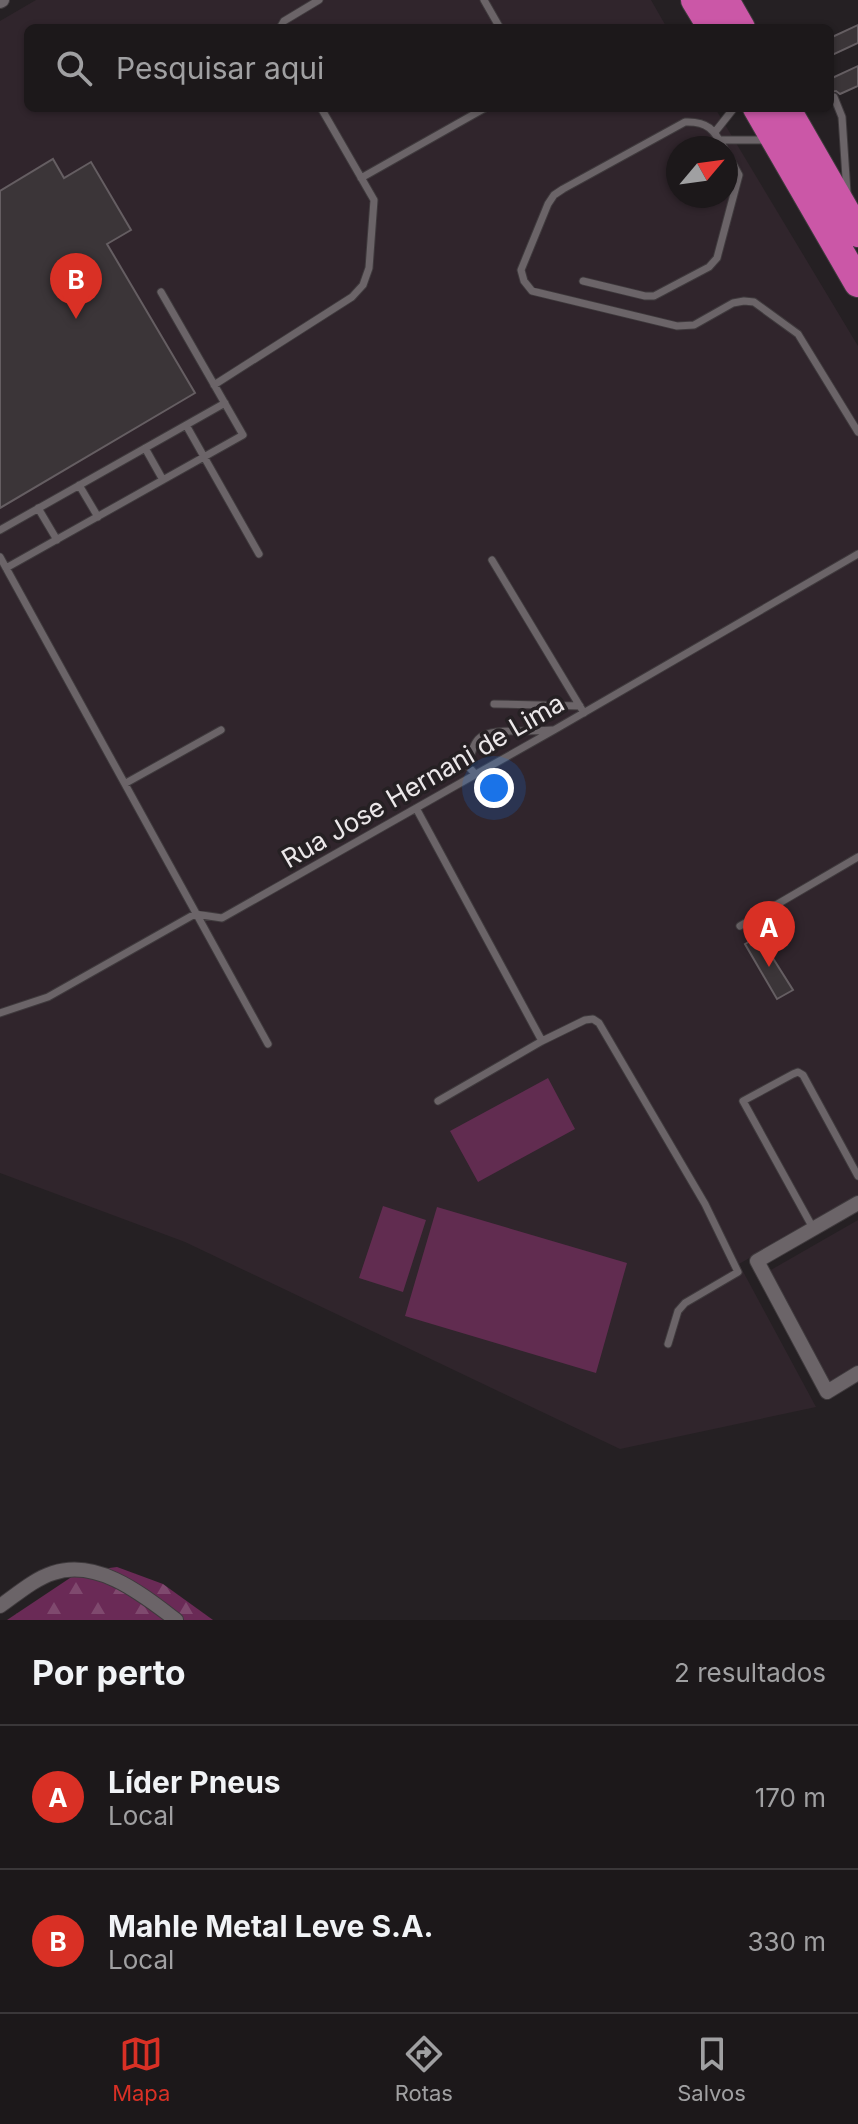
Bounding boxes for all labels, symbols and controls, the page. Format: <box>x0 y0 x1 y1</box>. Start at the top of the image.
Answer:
search box <box>24 24 834 112</box>
icon: search <box>52 46 96 90</box>
text: Pesquisar aqui <box>116 50 324 86</box>
north arrow <box>666 136 738 208</box>
pin: B <box>50 253 102 319</box>
street label: Rua Jose Hernani de Lima <box>276 687 570 874</box>
your location <box>474 768 514 808</box>
pin: A <box>743 901 795 967</box>
text: Por perto <box>32 1652 186 1693</box>
text: 2 resultados <box>674 1657 826 1688</box>
text: Líder Pneus <box>108 1764 281 1800</box>
text: A <box>48 1782 68 1813</box>
text: 170 m <box>755 1782 826 1813</box>
text: Local <box>108 1800 174 1831</box>
text: Mahle Metal Leve S.A. <box>108 1908 434 1944</box>
text: B <box>49 1926 67 1957</box>
text: 330 m <box>747 1926 826 1957</box>
text: Local <box>108 1944 174 1975</box>
tab: Mapa <box>112 2032 170 2106</box>
tab: Rotas <box>395 2032 453 2106</box>
tab: Salvos <box>677 2032 746 2106</box>

